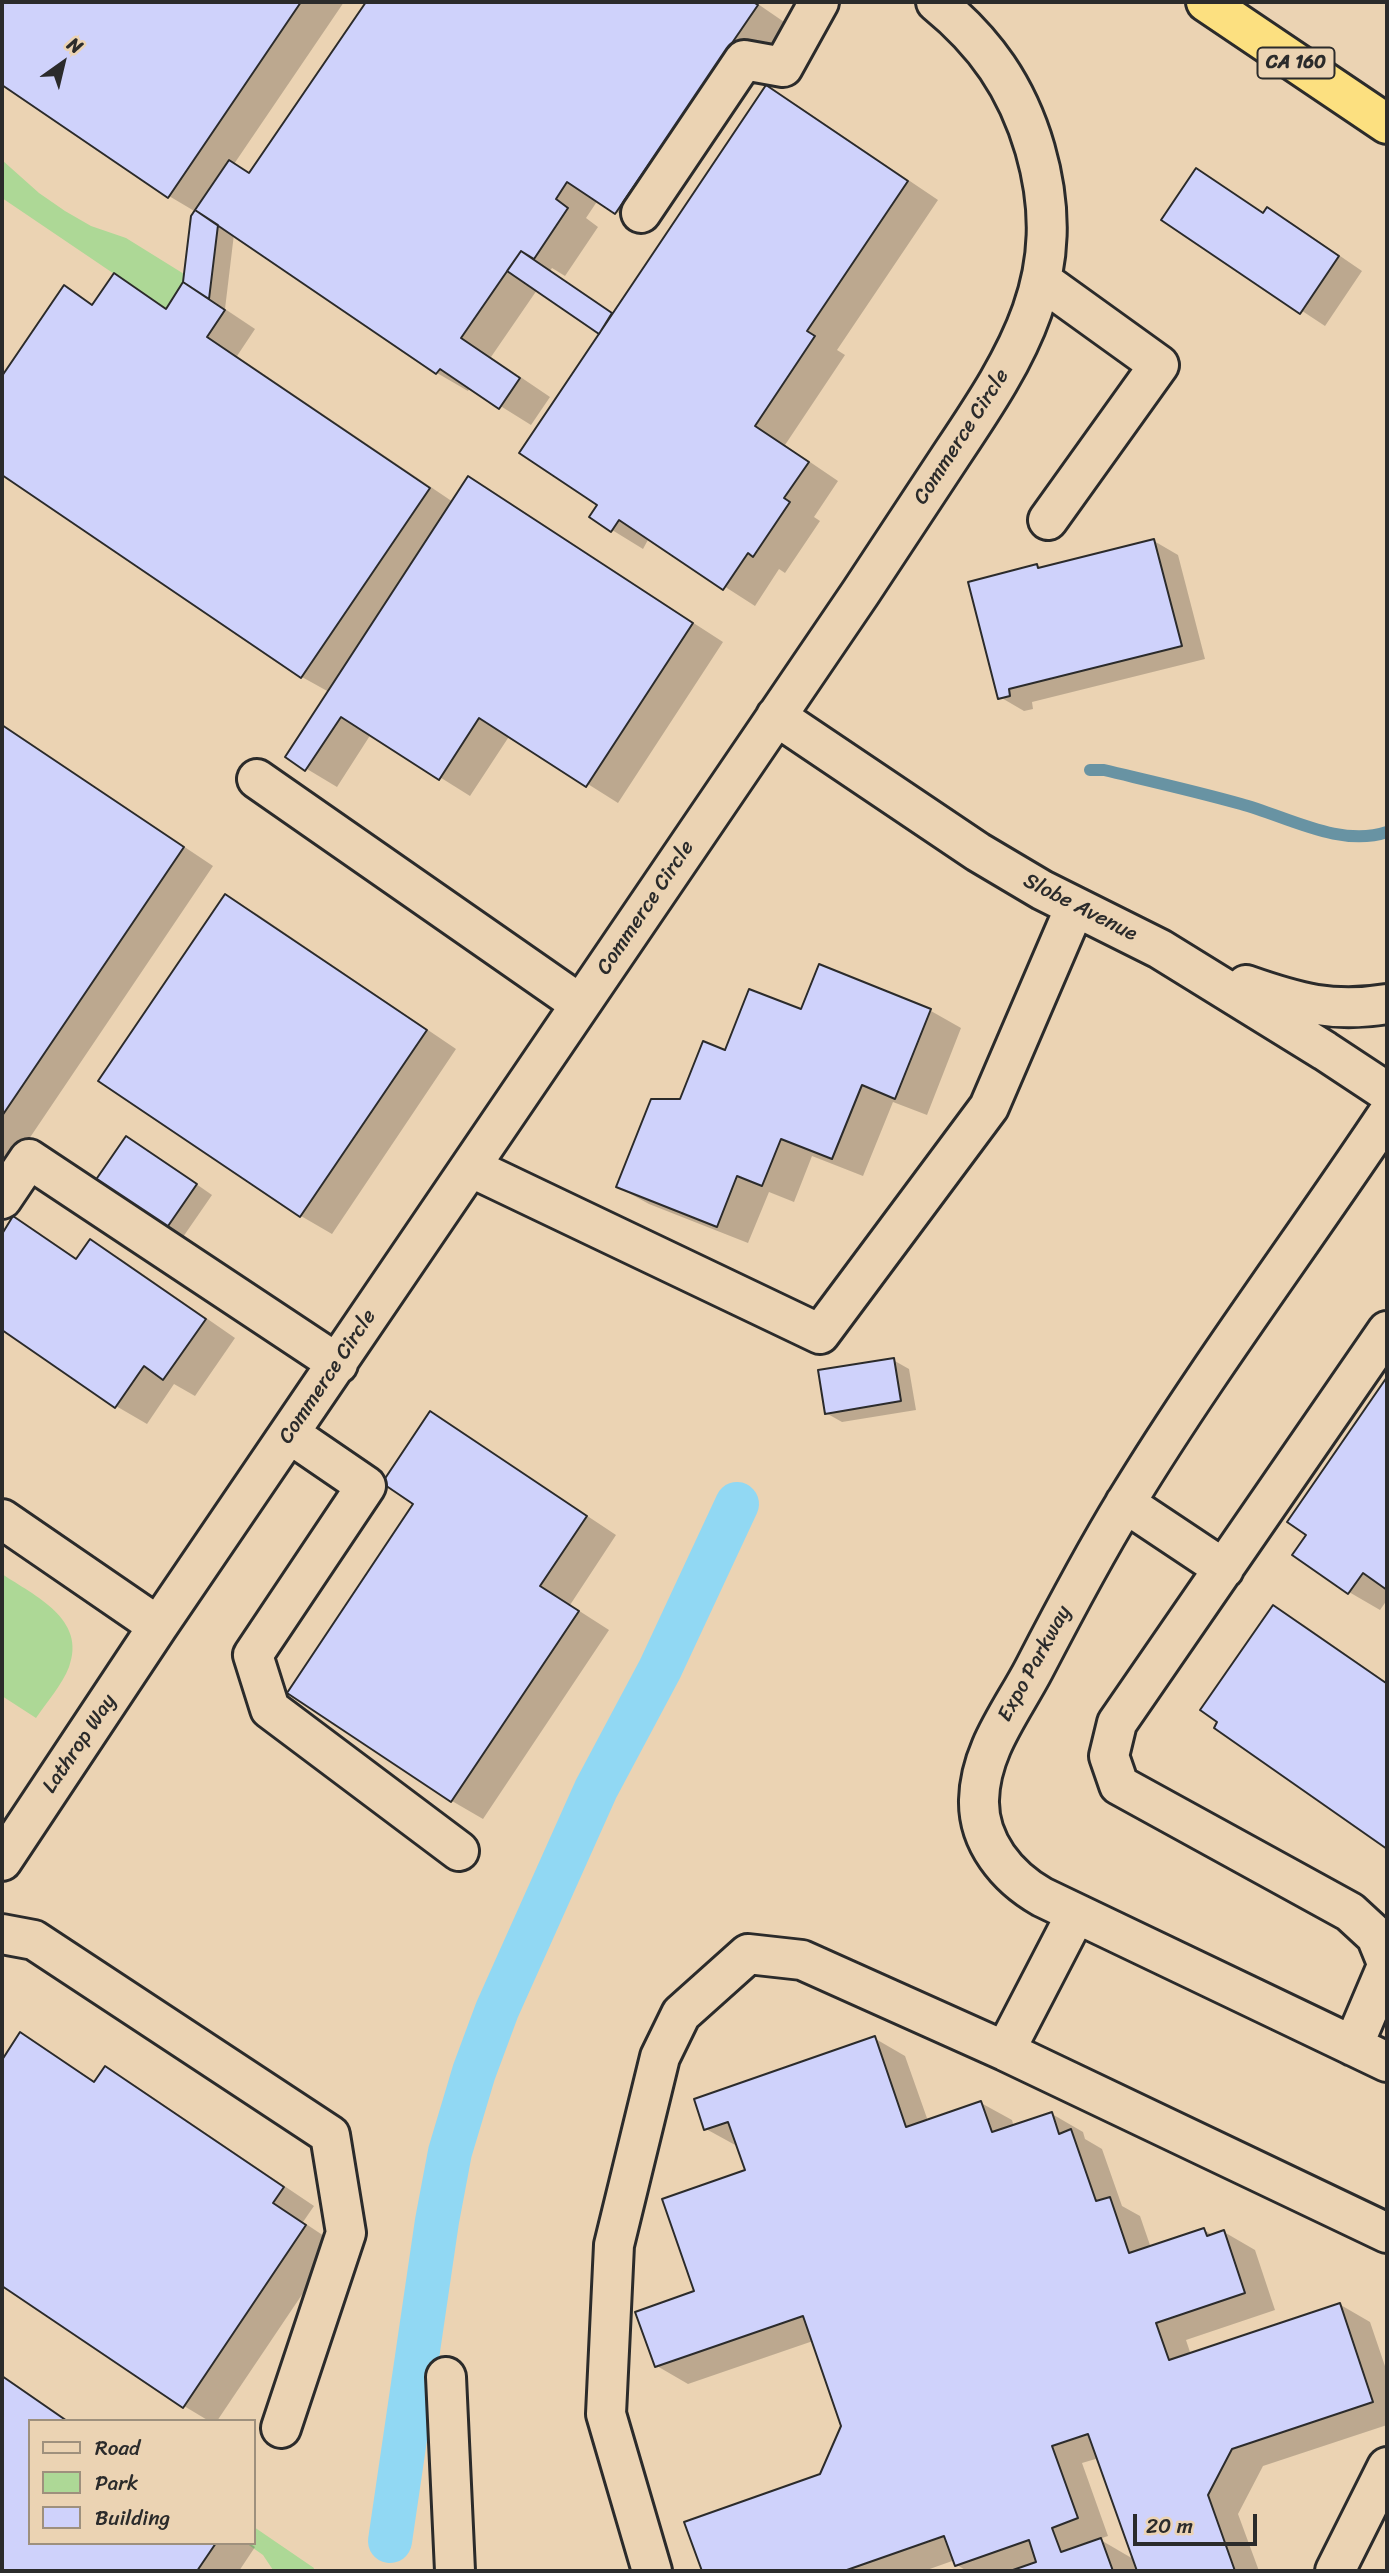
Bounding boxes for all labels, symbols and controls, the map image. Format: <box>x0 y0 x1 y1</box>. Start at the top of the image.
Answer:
north arrow <box>28 28 98 98</box>
text: N <box>60 28 90 63</box>
road number: CA 160 <box>1258 48 1334 78</box>
street label: Commerce Circle <box>909 365 1015 509</box>
street label: Commerce Circle <box>592 836 700 980</box>
street label: Slobe Avenue <box>1019 869 1141 947</box>
street label: Commerce Circle <box>274 1305 382 1449</box>
street label: Expo Parkway <box>993 1602 1077 1726</box>
street label: Lathrop Way <box>38 1690 122 1798</box>
legend <box>28 2419 256 2545</box>
text: Road <box>95 2429 140 2467</box>
text: Park <box>95 2464 138 2502</box>
text: Building <box>95 2499 170 2537</box>
scale bar <box>1137 2500 1261 2544</box>
text: 20 m <box>1146 2507 1193 2545</box>

